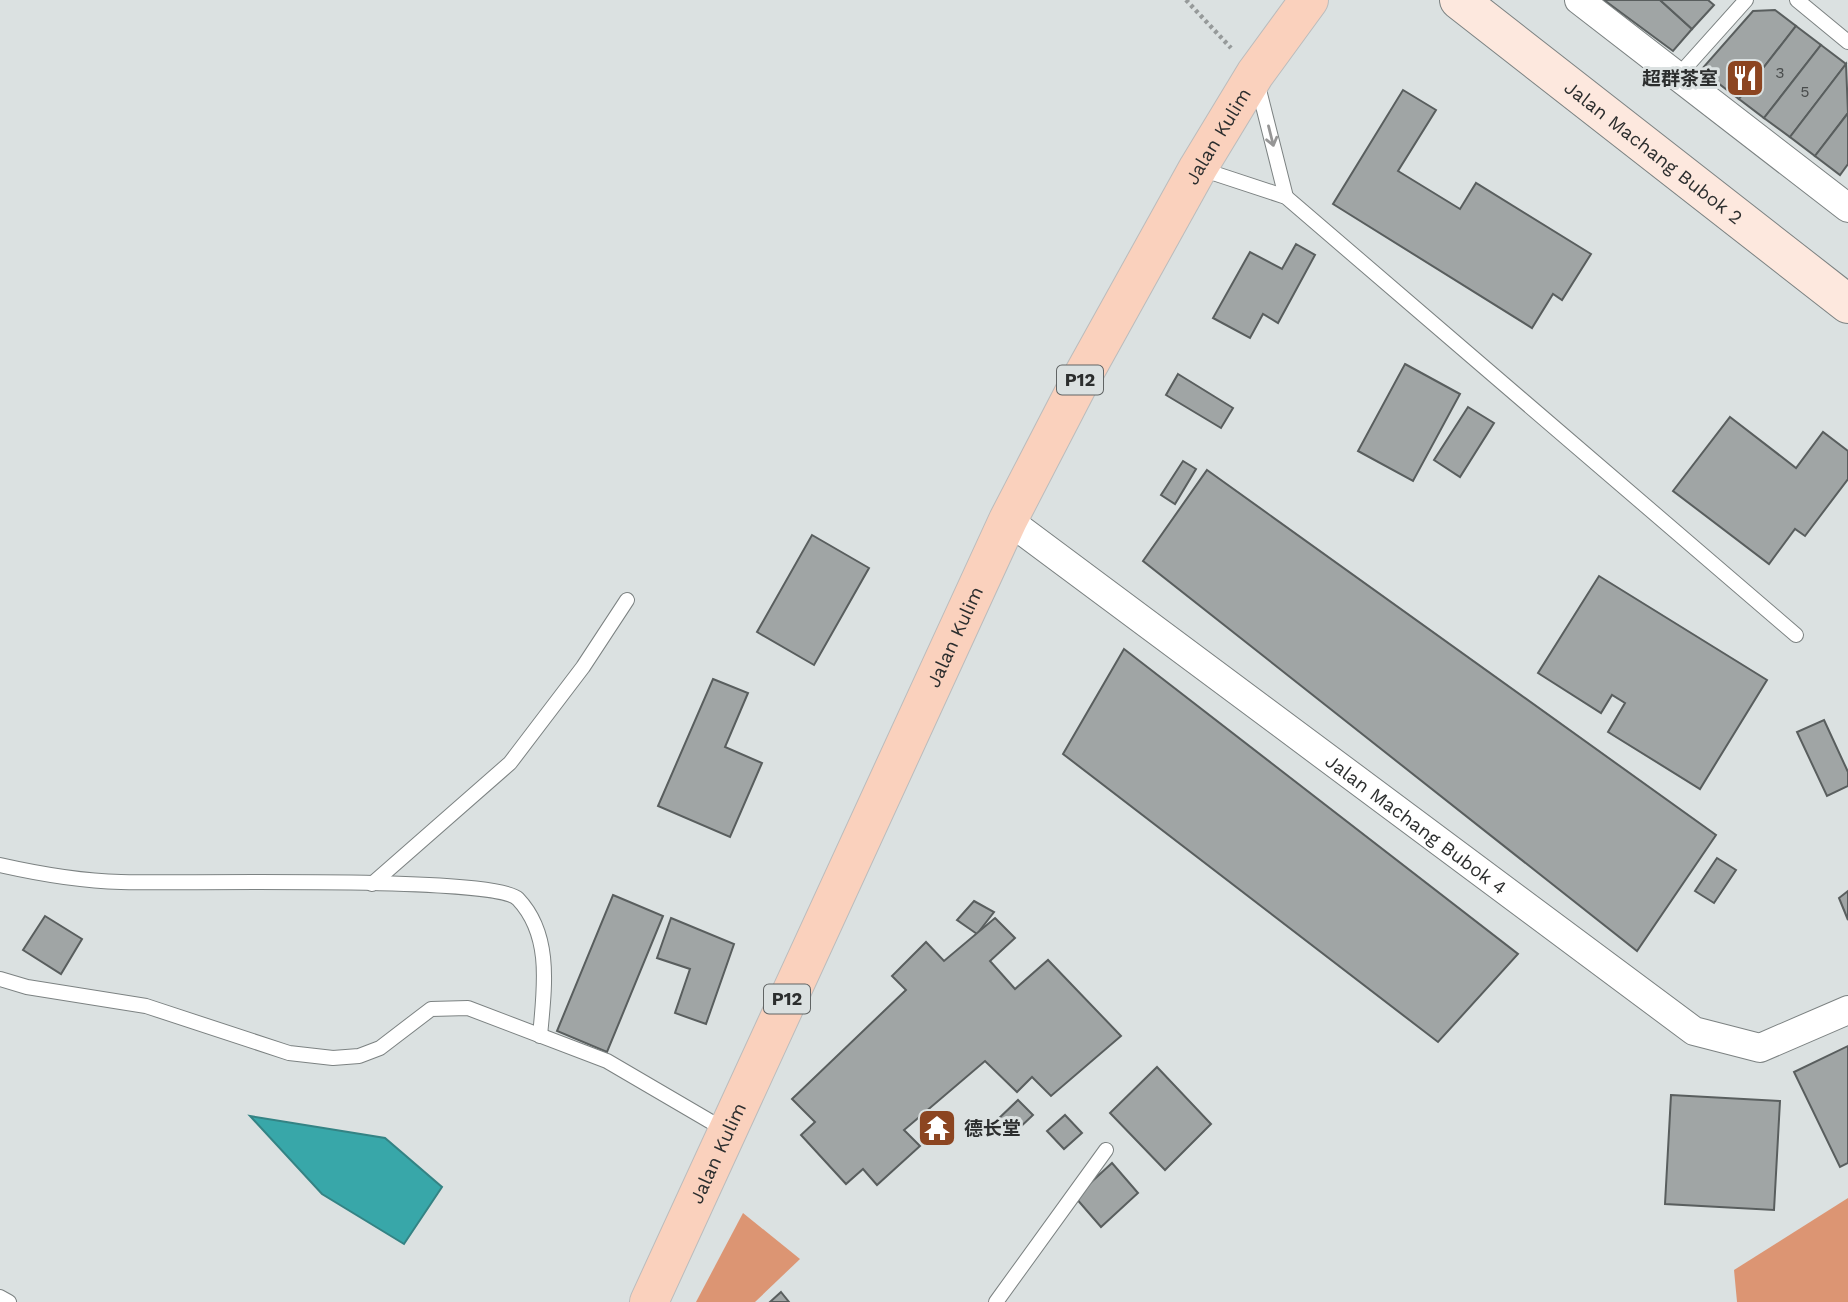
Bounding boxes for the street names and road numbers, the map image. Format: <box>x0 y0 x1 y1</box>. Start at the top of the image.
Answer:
street label: Jalan Machang Bubok 2 <box>1560 76 1747 229</box>
street label: Jalan Kulim <box>1180 84 1256 189</box>
road number: P12 <box>1057 366 1103 394</box>
street label: Jalan Kulim <box>922 583 988 691</box>
street label: Jalan Machang Bubok 4 <box>1321 749 1511 900</box>
road number: P12 <box>764 984 810 1014</box>
street label: Jalan Kulim <box>685 1099 751 1207</box>

